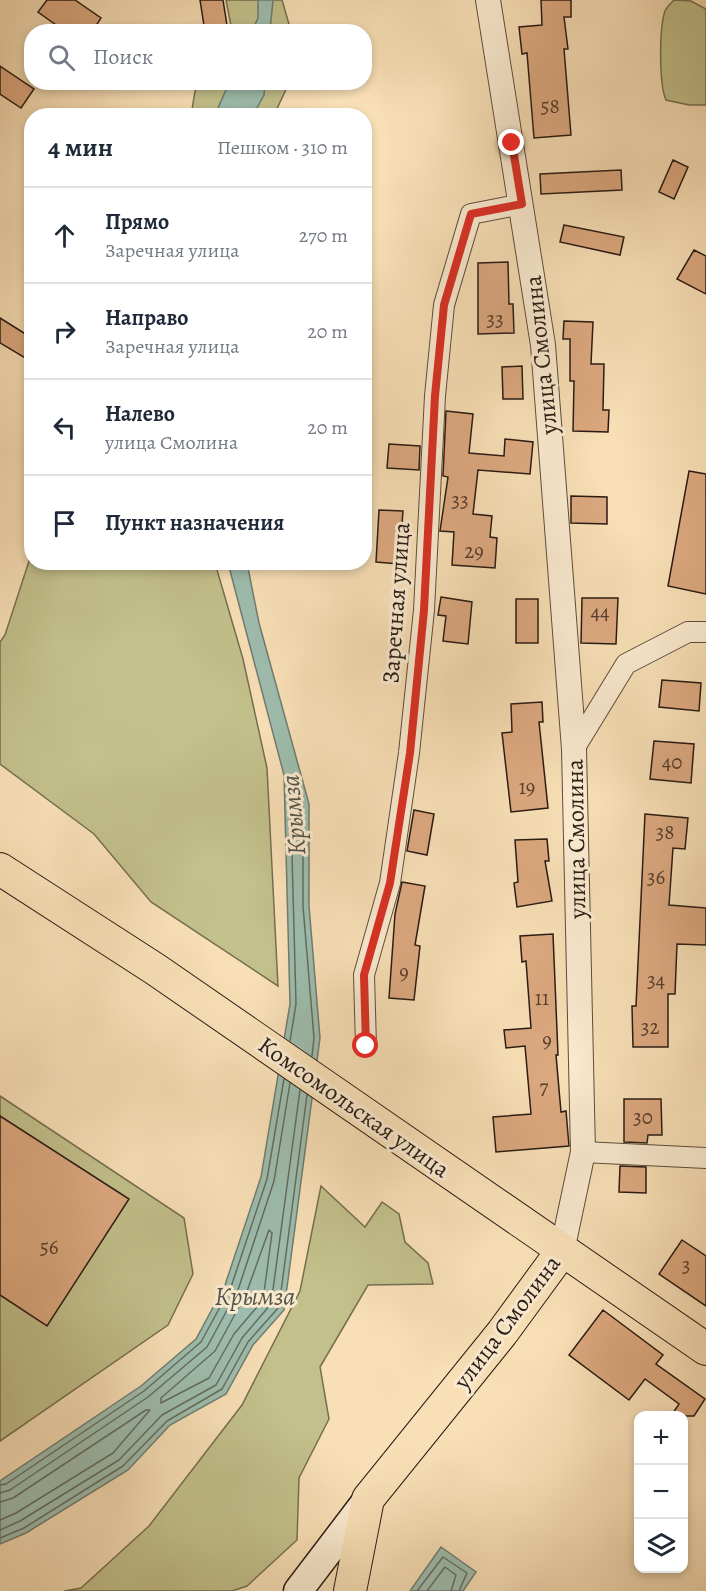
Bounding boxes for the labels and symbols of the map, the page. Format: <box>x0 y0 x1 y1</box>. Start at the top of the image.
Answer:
house number: 58 <box>540 92 560 120</box>
route end <box>498 129 524 155</box>
street label: улица Смолина <box>517 274 565 437</box>
house number: 33 <box>486 305 504 333</box>
house number: 33 <box>451 486 469 514</box>
street label: Заречная улица <box>374 521 418 685</box>
house number: 29 <box>464 537 484 565</box>
house number: 44 <box>590 598 610 626</box>
house number: 40 <box>662 748 682 776</box>
street label: улица Смолина <box>559 759 593 920</box>
water label: Крымза <box>273 773 314 857</box>
house number: 19 <box>519 773 535 801</box>
house number: 38 <box>656 818 674 846</box>
house number: 36 <box>647 863 666 891</box>
house number: 9 <box>399 958 409 986</box>
house number: 34 <box>647 966 665 994</box>
house number: 11 <box>535 984 549 1012</box>
house number: 32 <box>641 1013 659 1041</box>
house number: 9 <box>542 1026 552 1054</box>
street label: Комсомольская улица <box>252 1029 456 1185</box>
route start <box>352 1032 378 1058</box>
house number: 7 <box>540 1073 549 1101</box>
house number: 30 <box>633 1103 653 1131</box>
house number: 56 <box>40 1233 59 1261</box>
street label: улица Смолина <box>446 1249 568 1396</box>
house number: 3 <box>682 1251 690 1279</box>
water label: Крымза <box>215 1279 295 1314</box>

